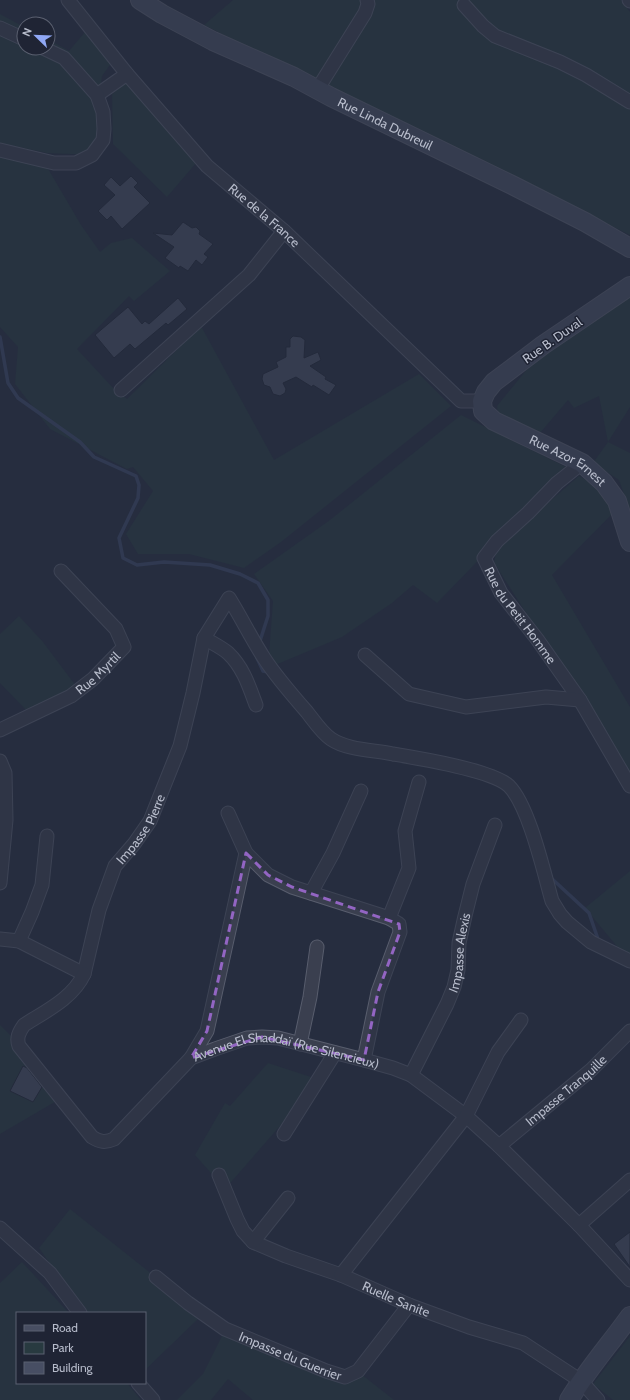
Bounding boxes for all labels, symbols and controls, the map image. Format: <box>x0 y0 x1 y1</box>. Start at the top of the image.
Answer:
north arrow <box>16 16 56 56</box>
text: N <box>19 26 35 38</box>
street label: Rue Linda Dubreuil <box>335 94 436 153</box>
street label: Rue de la France <box>225 180 304 250</box>
street label: Rue B. Duval <box>519 314 585 366</box>
street label: Rue Azor Ernest <box>527 431 610 490</box>
street label: Rue du Petit Homme <box>481 564 560 667</box>
street label: Rue Myrtil <box>72 648 123 698</box>
street label: Impasse Pierre <box>113 791 168 867</box>
street label: Impasse Alexis <box>445 911 474 995</box>
text: Avenue El Shaddaï (Rue Silencieux) <box>191 1029 381 1072</box>
street label: Impasse Tranquille <box>522 1051 610 1129</box>
street label: Avenue El Shaddaï (Rue Silencieux) <box>191 1054 383 1072</box>
street label: Ruelle Sanite <box>360 1277 432 1320</box>
legend <box>16 1312 146 1384</box>
text: Road <box>52 1320 78 1335</box>
street label: Impasse du Guerrier <box>237 1328 344 1384</box>
text: Park <box>52 1340 74 1355</box>
text: Building <box>52 1360 94 1375</box>

